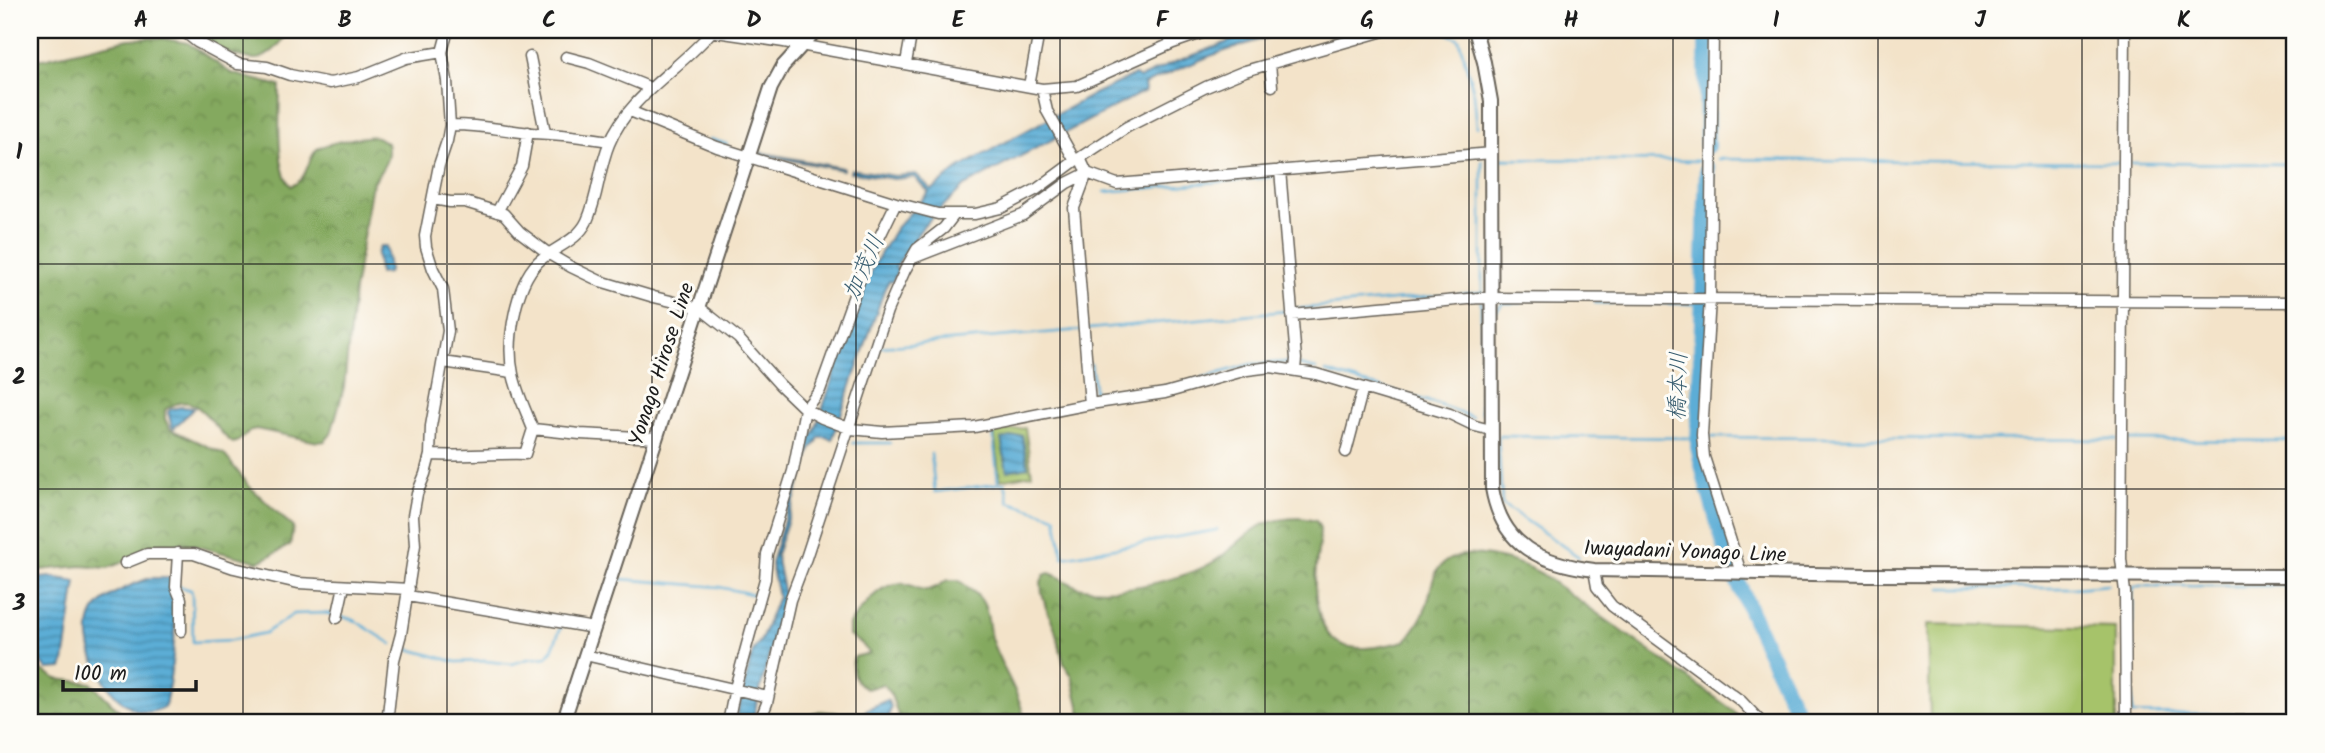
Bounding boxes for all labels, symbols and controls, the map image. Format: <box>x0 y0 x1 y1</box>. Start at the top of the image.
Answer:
text: A <box>134 3 148 39</box>
text: B <box>338 3 352 39</box>
text: C <box>542 3 556 39</box>
text: D <box>746 3 762 39</box>
text: E <box>952 3 966 39</box>
text: F <box>1156 3 1170 39</box>
text: G <box>1360 3 1374 39</box>
text: H <box>1564 3 1579 39</box>
text: I <box>1772 3 1780 39</box>
text: J <box>1974 3 1986 39</box>
text: K <box>2177 3 2191 39</box>
text: 1 <box>16 135 23 171</box>
water label: 加茂川 <box>834 229 895 307</box>
street label: Yonago Hirose Line <box>620 278 705 450</box>
water label: 橋本川 <box>1660 351 1698 421</box>
text: 2 <box>12 360 26 396</box>
street label: Iwayadani Yonago Line <box>1583 532 1787 573</box>
text: 3 <box>12 586 26 622</box>
scale bar <box>63 648 196 692</box>
text: 100 m <box>74 658 127 691</box>

